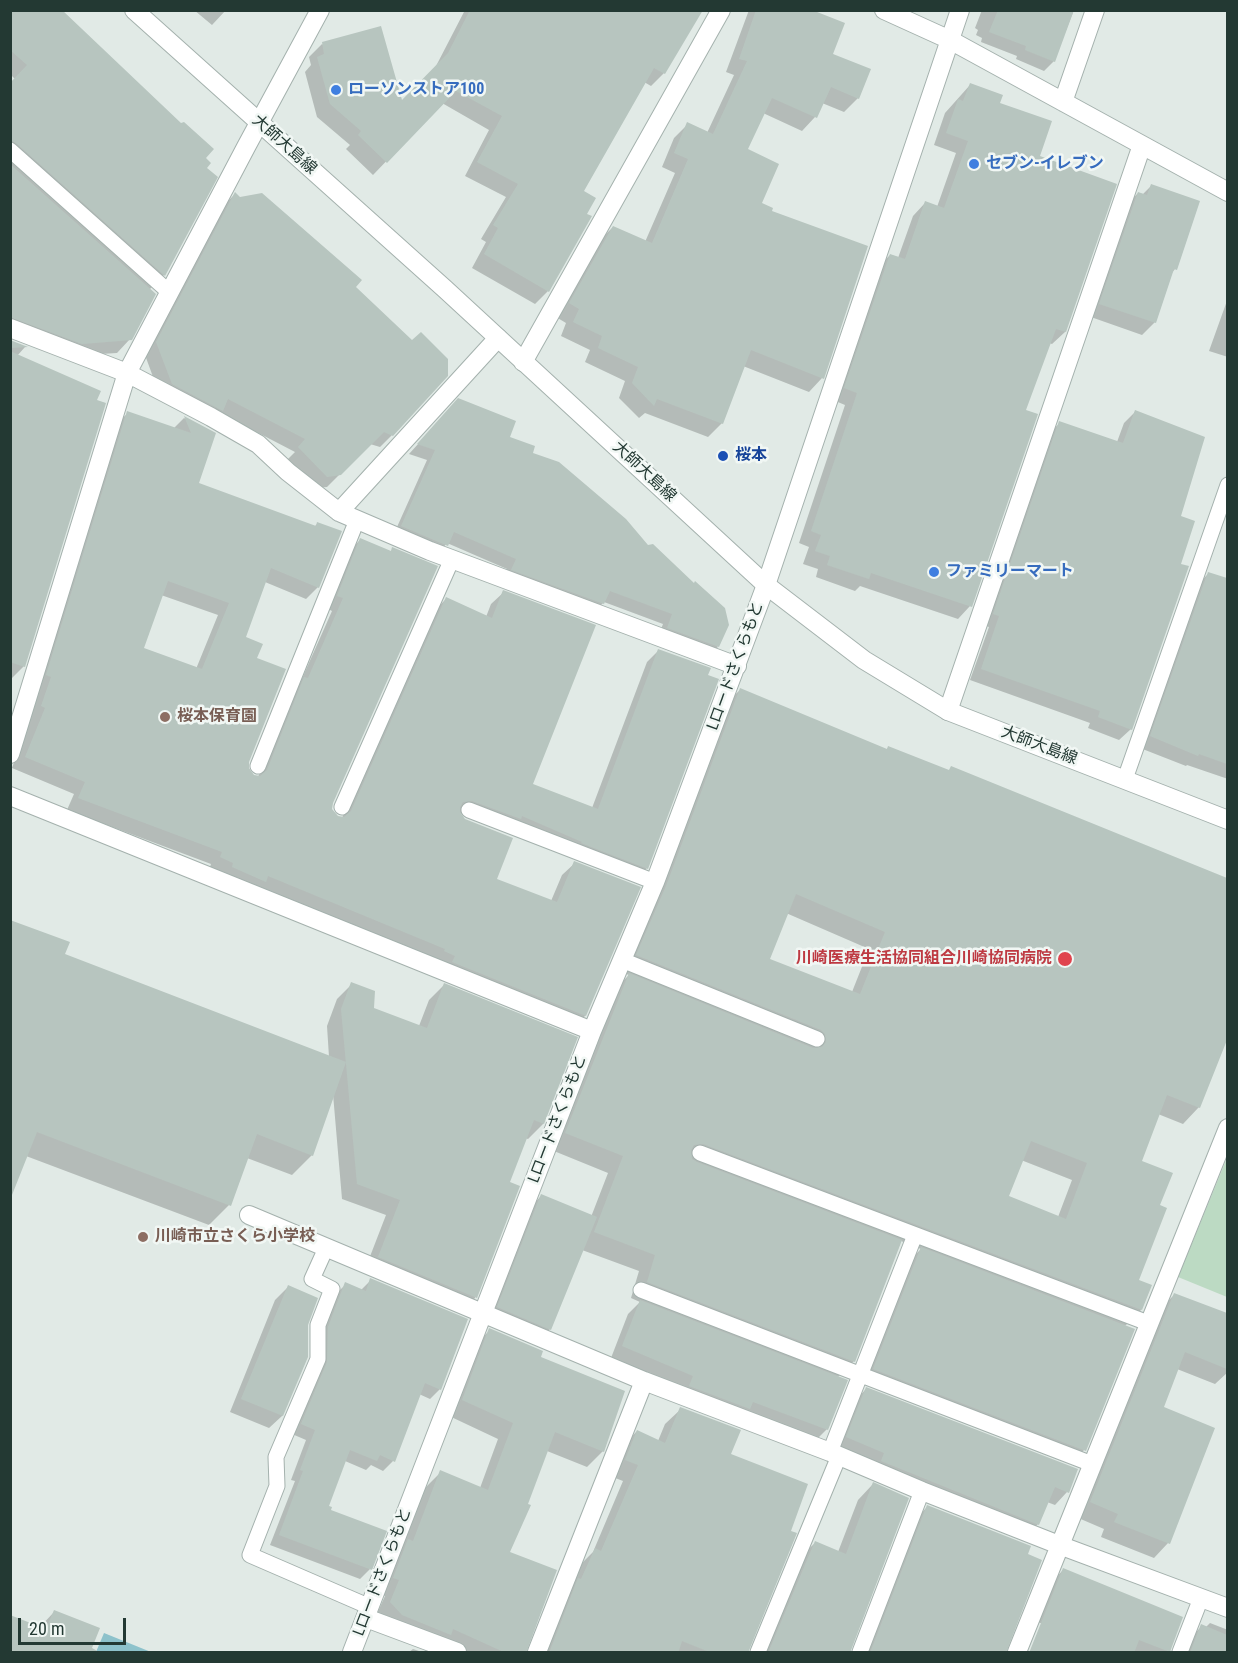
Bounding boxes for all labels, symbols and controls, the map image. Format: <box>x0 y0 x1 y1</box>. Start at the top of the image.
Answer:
place label: ローソンストア100 <box>348 80 484 100</box>
marker: ローソンストア100 <box>329 83 343 97</box>
street label: 大師大島線 <box>248 111 320 179</box>
place label: セブン-イレブン <box>986 154 1104 174</box>
marker: セブン-イレブン <box>967 157 981 171</box>
street label: 大師大島線 <box>608 438 680 506</box>
place label: 桜本 <box>735 446 767 466</box>
marker: 桜本 <box>716 449 730 463</box>
place label: ファミリーマート <box>946 562 1074 582</box>
marker: ファミリーマート <box>927 565 941 579</box>
street label: Lロードさくらもと <box>704 599 768 733</box>
place label: 桜本保育園 <box>177 707 257 727</box>
marker: 桜本保育園 <box>158 710 172 724</box>
street label: 大師大島線 <box>998 723 1080 769</box>
place label: 川崎医療生活協同組合川崎協同病院 <box>796 949 1052 969</box>
marker: 川崎医療生活協同組合川崎協同病院 <box>1056 950 1074 968</box>
street label: Lロードさくらもと <box>525 1052 591 1186</box>
place label: 川崎市立さくら小学校 <box>155 1227 315 1247</box>
marker: 川崎市立さくら小学校 <box>136 1230 150 1244</box>
street label: Lロードさくらもと <box>350 1505 416 1639</box>
scale bar <box>21 1606 129 1644</box>
text: 20 m <box>29 1618 64 1639</box>

